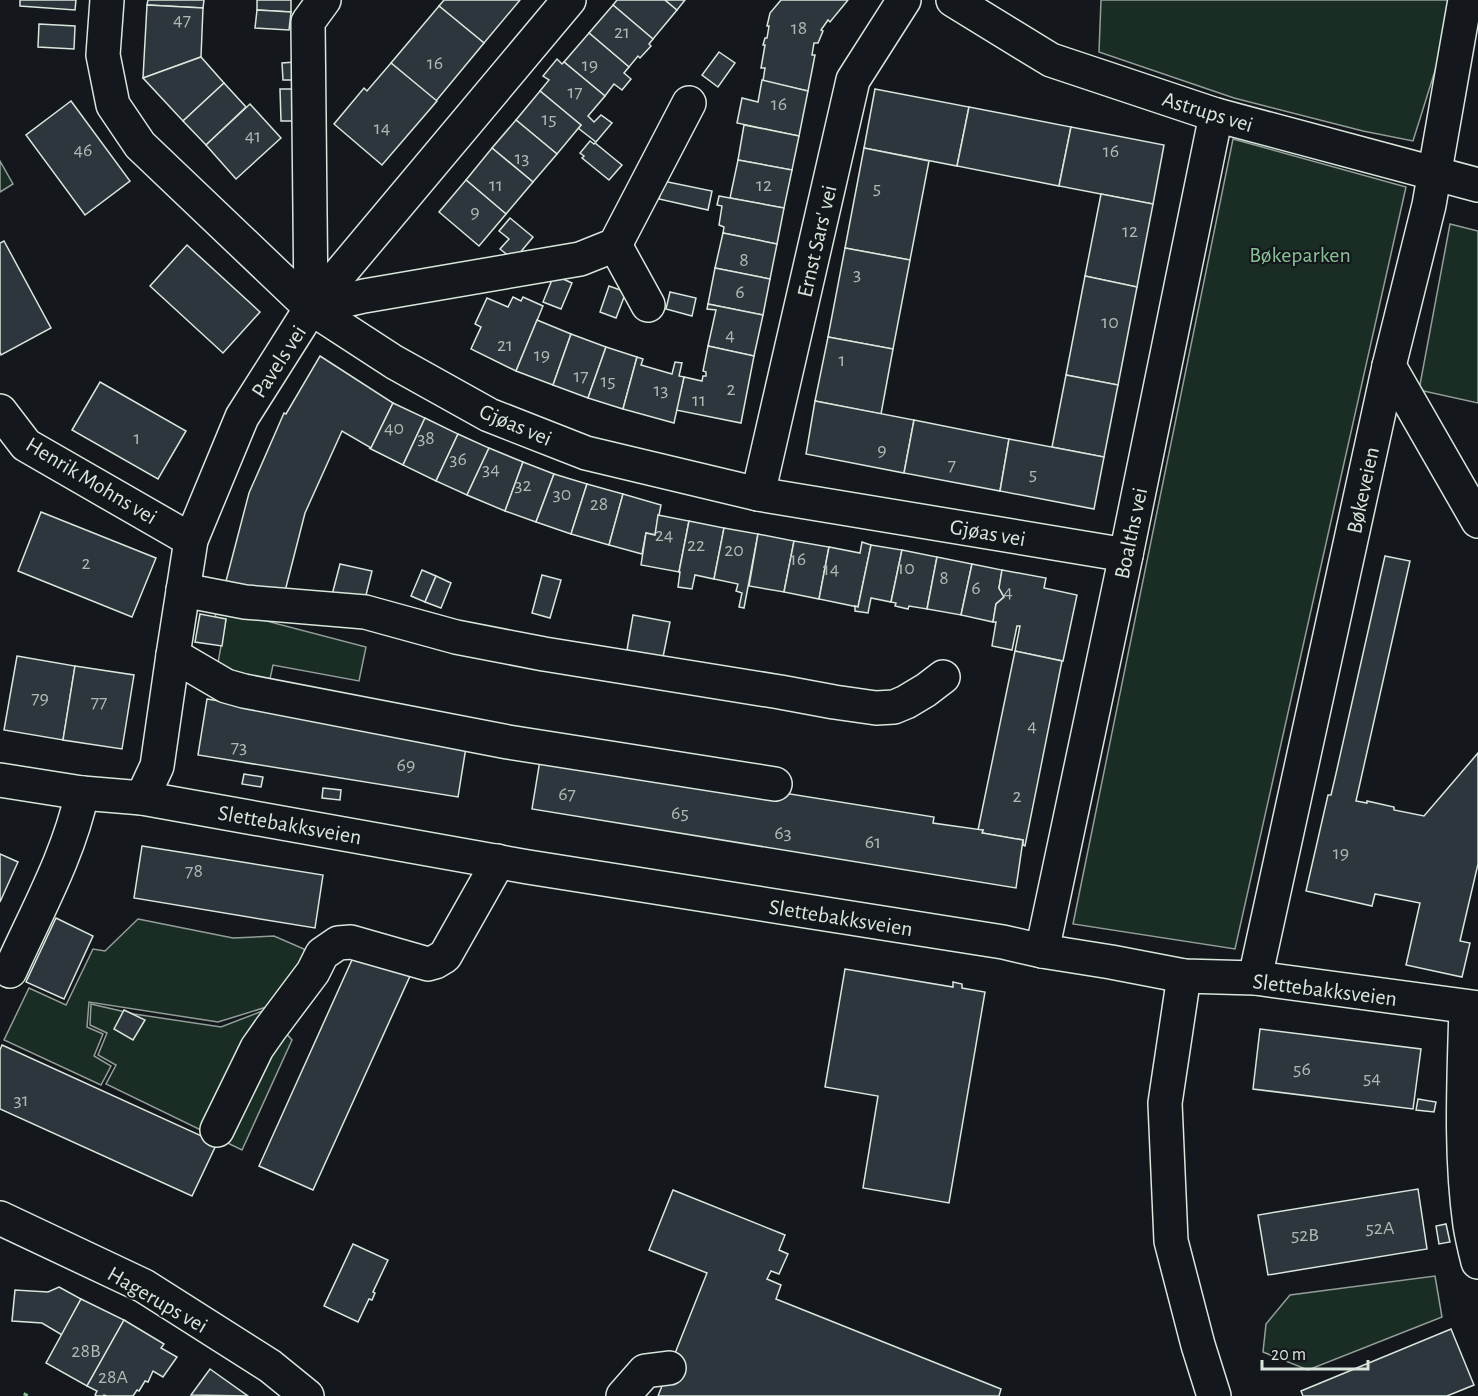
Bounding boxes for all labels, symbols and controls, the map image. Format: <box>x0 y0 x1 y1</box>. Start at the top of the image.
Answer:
house number: 47 <box>173 10 191 30</box>
house number: 18 <box>791 18 807 38</box>
house number: 21 <box>614 22 630 42</box>
house number: 16 <box>427 53 443 73</box>
house number: 19 <box>582 55 598 75</box>
house number: 17 <box>567 82 583 102</box>
street label: Astrups vei <box>1160 88 1256 136</box>
house number: 16 <box>771 94 787 114</box>
house number: 15 <box>541 109 557 129</box>
house number: 14 <box>374 118 390 138</box>
house number: 41 <box>245 126 261 146</box>
house number: 46 <box>73 140 93 160</box>
house number: 16 <box>1103 141 1119 161</box>
house number: 13 <box>514 148 530 168</box>
house number: 11 <box>489 175 503 195</box>
house number: 12 <box>756 175 772 195</box>
house number: 5 <box>873 178 881 198</box>
street label: Ernst Sars' vei <box>793 183 841 299</box>
house number: 9 <box>470 202 480 222</box>
house number: 12 <box>1122 221 1138 241</box>
park label: Bøkeparken <box>1249 244 1351 266</box>
house number: 8 <box>739 250 749 270</box>
house number: 3 <box>853 264 861 284</box>
house number: 6 <box>735 282 745 302</box>
house number: 10 <box>1101 312 1119 332</box>
street label: Pavels vei <box>247 321 310 402</box>
house number: 4 <box>725 325 735 345</box>
house number: 21 <box>497 335 513 355</box>
house number: 19 <box>534 345 550 365</box>
house number: 1 <box>839 350 845 370</box>
house number: 17 <box>573 366 589 386</box>
house number: 15 <box>600 371 616 391</box>
house number: 2 <box>726 379 736 399</box>
house number: 13 <box>653 380 669 400</box>
house number: 11 <box>692 390 706 410</box>
street label: Gjøas vei <box>476 400 555 450</box>
house number: 40 <box>384 418 404 438</box>
house number: 1 <box>134 428 140 448</box>
house number: 38 <box>417 428 435 448</box>
street label: Henrik Mohns vei <box>22 433 161 529</box>
house number: 9 <box>877 440 887 460</box>
street label: Bøkeveien <box>1343 445 1383 536</box>
house number: 36 <box>449 449 467 469</box>
house number: 7 <box>948 455 956 475</box>
house number: 34 <box>482 459 500 479</box>
house number: 5 <box>1029 464 1037 484</box>
house number: 32 <box>514 475 532 495</box>
house number: 30 <box>553 484 571 504</box>
street label: Boalths vei <box>1111 486 1151 581</box>
house number: 28 <box>590 494 608 514</box>
street label: Gjøas vei <box>948 516 1027 550</box>
house number: 24 <box>655 525 673 545</box>
house number: 22 <box>687 535 705 555</box>
house number: 20 <box>724 540 744 560</box>
house number: 16 <box>790 549 806 569</box>
house number: 2 <box>81 553 91 573</box>
house number: 10 <box>897 558 915 578</box>
house number: 14 <box>823 559 839 579</box>
house number: 8 <box>939 568 949 588</box>
house number: 6 <box>971 578 981 598</box>
house number: 4 <box>1003 582 1013 602</box>
house number: 79 <box>31 688 49 708</box>
house number: 77 <box>91 692 107 712</box>
house number: 4 <box>1027 716 1037 736</box>
house number: 73 <box>231 737 247 757</box>
house number: 69 <box>397 755 415 775</box>
house number: 67 <box>558 784 576 804</box>
house number: 2 <box>1012 786 1022 806</box>
street label: Slettebakksveien <box>216 802 363 848</box>
house number: 65 <box>671 803 689 823</box>
house number: 63 <box>774 823 792 843</box>
house number: 61 <box>865 832 881 852</box>
house number: 19 <box>1333 843 1349 863</box>
house number: 78 <box>185 861 203 881</box>
street label: Slettebakksveien <box>767 896 914 940</box>
street label: Slettebakksveien <box>1251 970 1398 1010</box>
house number: 56 <box>1293 1059 1311 1079</box>
house number: 54 <box>1363 1068 1381 1088</box>
house number: 31 <box>13 1090 29 1110</box>
house number: 52A <box>1365 1218 1395 1238</box>
house number: 52B <box>1291 1225 1319 1245</box>
street label: Hagerups vei <box>104 1262 211 1337</box>
scale bar <box>1262 1333 1368 1371</box>
house number: 28B <box>71 1341 101 1361</box>
text: 20 m <box>1271 1346 1306 1364</box>
house number: 28A <box>98 1367 129 1387</box>

